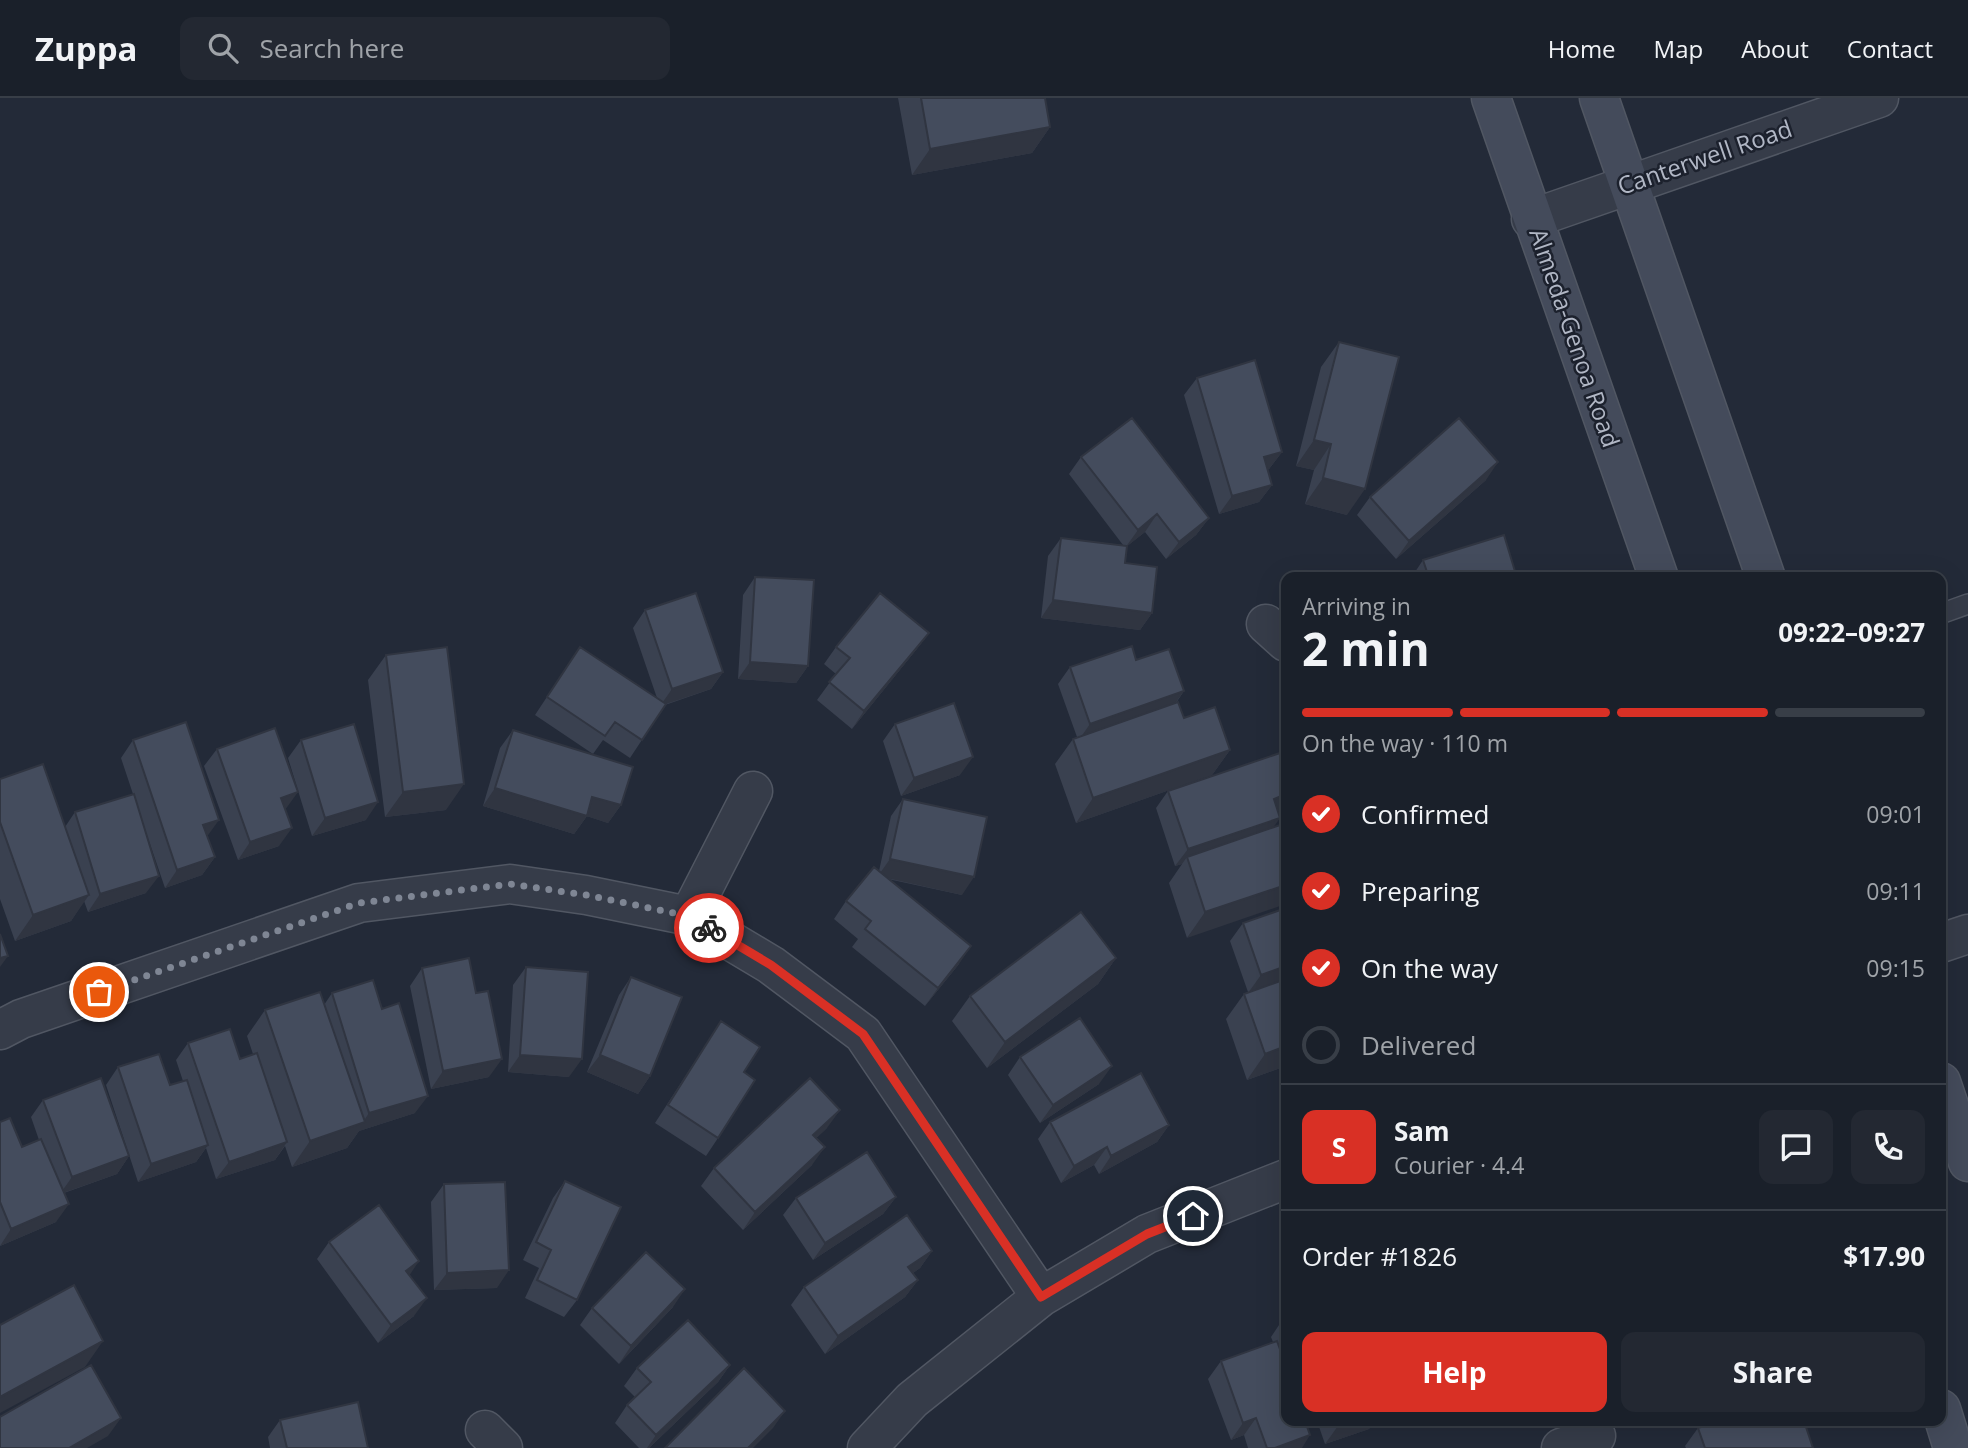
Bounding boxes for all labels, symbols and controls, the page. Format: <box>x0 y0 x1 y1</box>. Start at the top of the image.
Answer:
search box <box>180 17 670 80</box>
text: Zuppa <box>35 26 138 71</box>
icon: search <box>204 29 242 67</box>
text: Search here <box>260 30 404 66</box>
text: Home <box>1548 32 1616 65</box>
text: Map <box>1654 32 1703 65</box>
text: About <box>1741 32 1809 65</box>
text: Contact <box>1847 32 1933 65</box>
street label: Canterwell Road <box>1613 111 1796 202</box>
street label: Almeda-Genoa Road <box>1522 224 1628 451</box>
text: Arriving in <box>1302 590 1411 622</box>
text: 09:22–09:27 <box>1778 614 1925 650</box>
text: 2 min <box>1302 617 1430 679</box>
text: On the way · 110 m <box>1302 727 1508 759</box>
icon: check <box>1302 795 1340 833</box>
text: Confirmed <box>1361 796 1489 832</box>
text: 09:01 <box>1866 798 1925 830</box>
icon: check <box>1302 872 1340 910</box>
text: Preparing <box>1361 873 1479 909</box>
text: 09:11 <box>1866 875 1925 907</box>
courier <box>674 893 744 963</box>
icon: bike <box>690 909 728 947</box>
icon: check <box>1302 949 1340 987</box>
text: On the way <box>1361 950 1498 986</box>
text: 09:15 <box>1866 952 1925 984</box>
pin <box>69 962 129 1022</box>
icon: bag <box>80 973 118 1011</box>
text: Delivered <box>1361 1027 1476 1063</box>
button: chat <box>1759 1110 1833 1184</box>
button: phone <box>1851 1110 1925 1184</box>
text: Sam <box>1394 1113 1450 1149</box>
text: S <box>1332 1129 1346 1165</box>
text: Courier · 4.4 <box>1394 1149 1524 1181</box>
pin <box>1163 1186 1223 1246</box>
icon: home <box>1174 1197 1212 1235</box>
text: Order #1826 <box>1302 1238 1457 1274</box>
text: $17.90 <box>1843 1238 1925 1274</box>
button: Help <box>1302 1332 1607 1412</box>
button: Share <box>1621 1332 1925 1412</box>

